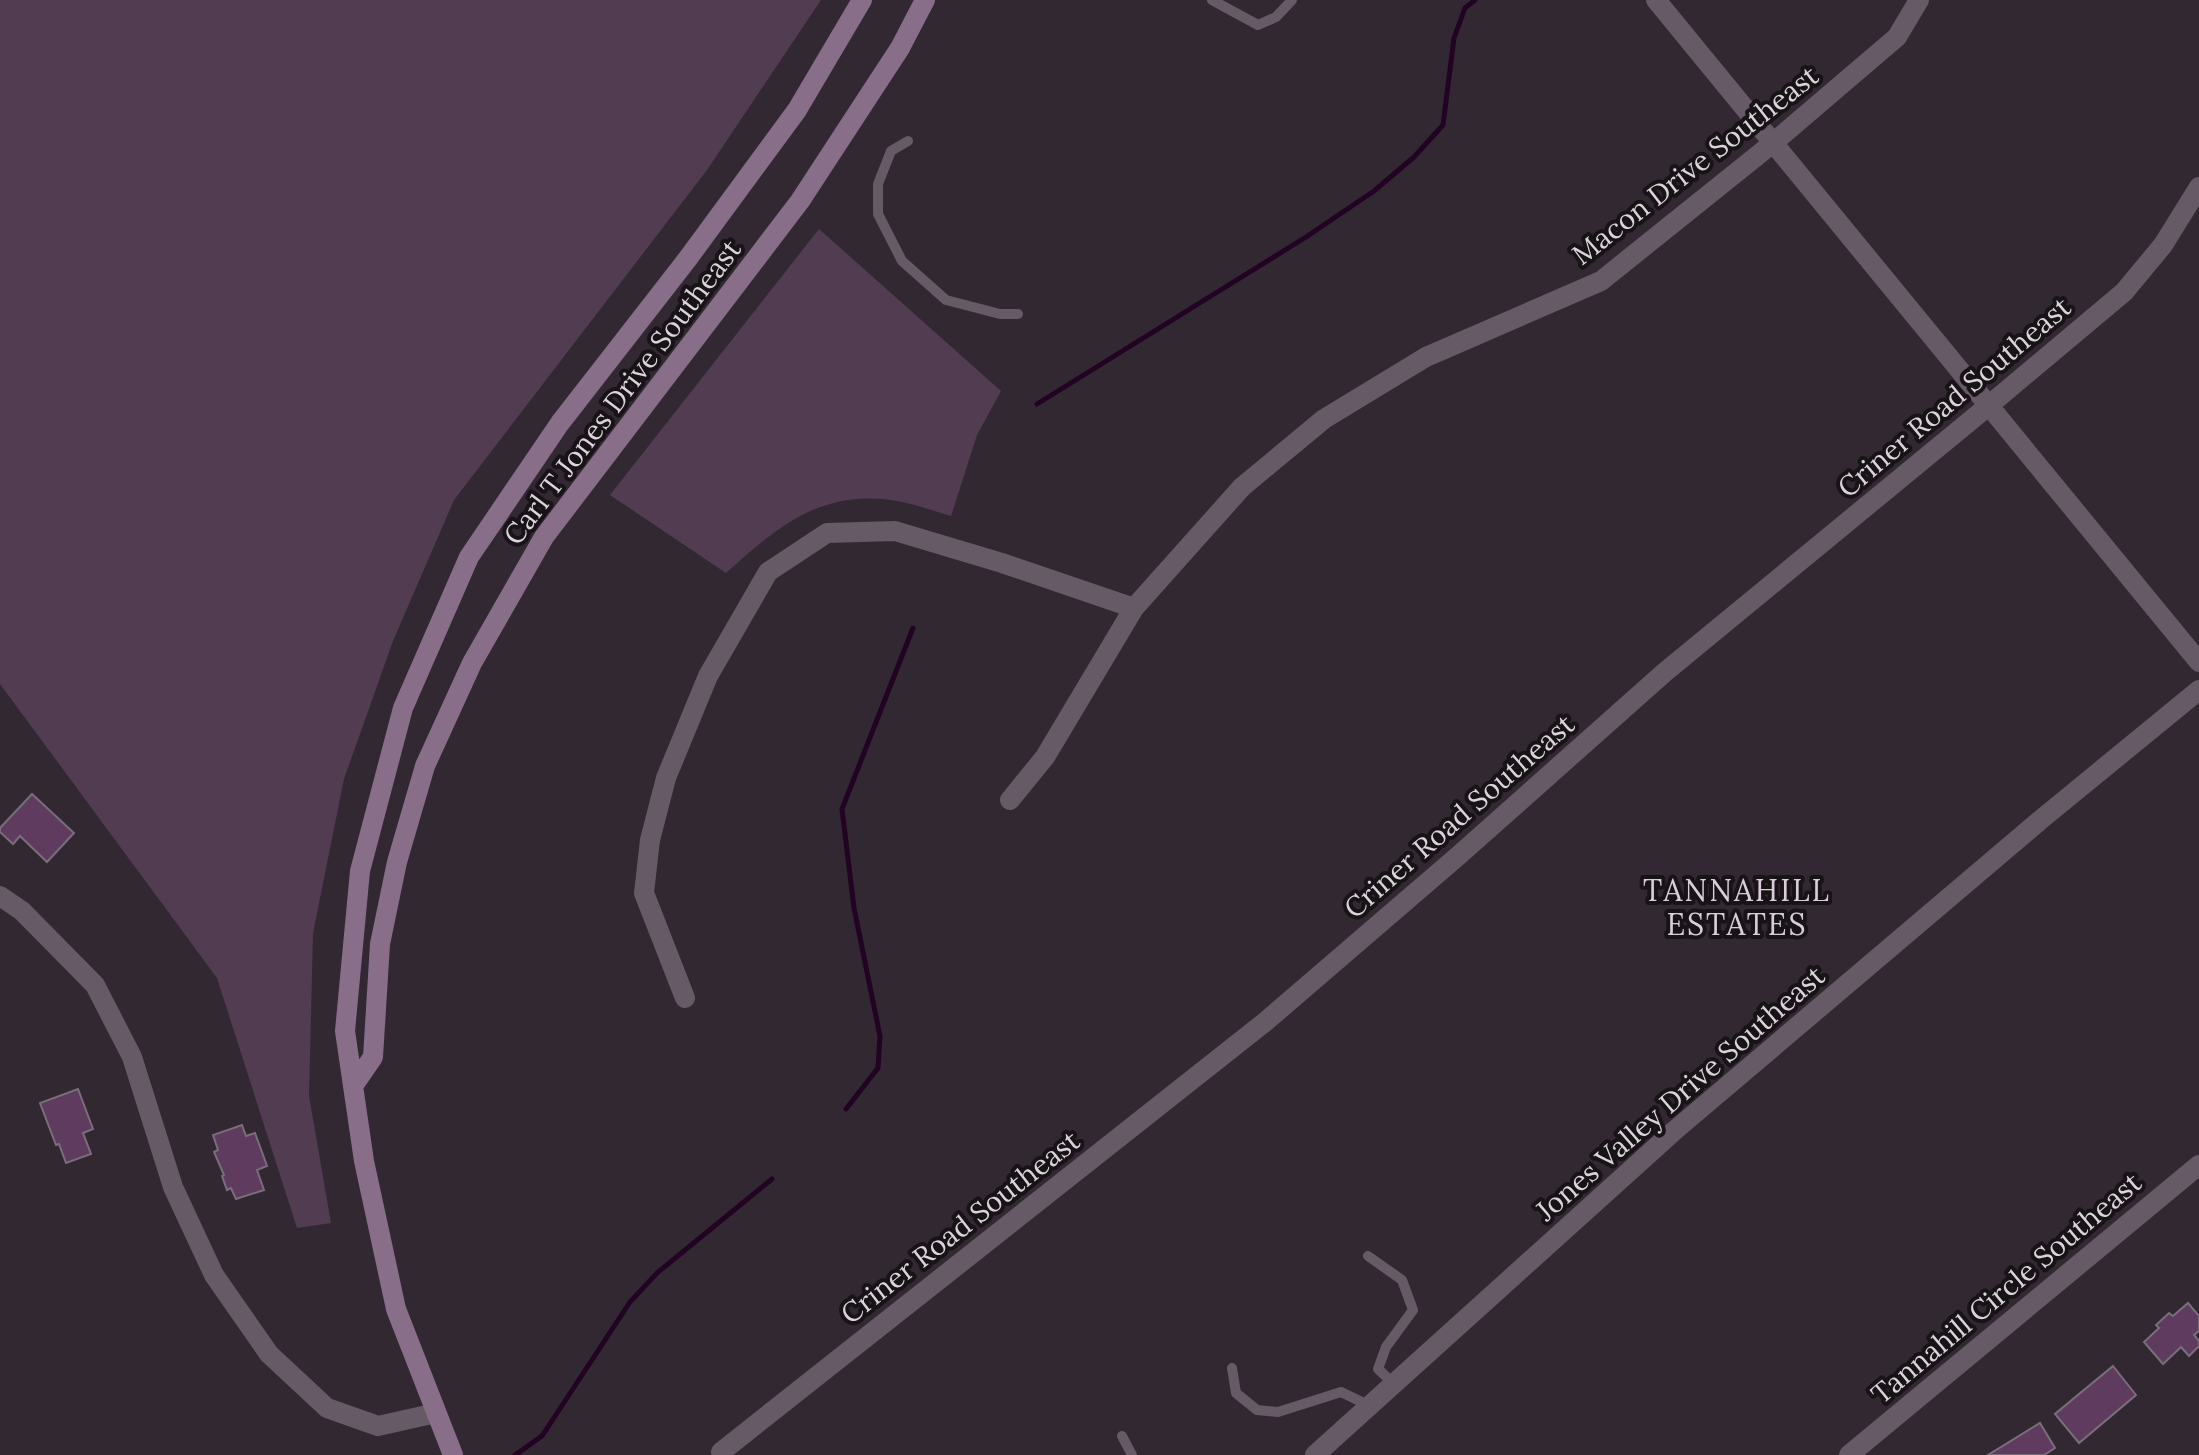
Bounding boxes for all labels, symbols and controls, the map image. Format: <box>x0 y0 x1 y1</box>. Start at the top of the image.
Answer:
street label: Macon Drive Southeast <box>1565 57 1826 272</box>
street label: Carl T Jones Drive Southeast <box>495 232 749 552</box>
street label: Criner Road Southeast <box>1830 289 2078 505</box>
street label: Criner Road Southeast <box>1336 706 1582 926</box>
district label: TANNAHILL ESTATES <box>1643 871 1831 943</box>
street label: Jones Valley Drive Southeast <box>1527 958 1832 1229</box>
street label: Criner Road Southeast <box>833 1122 1087 1332</box>
street label: Tannahill Circle Southeast <box>1864 1164 2149 1412</box>

